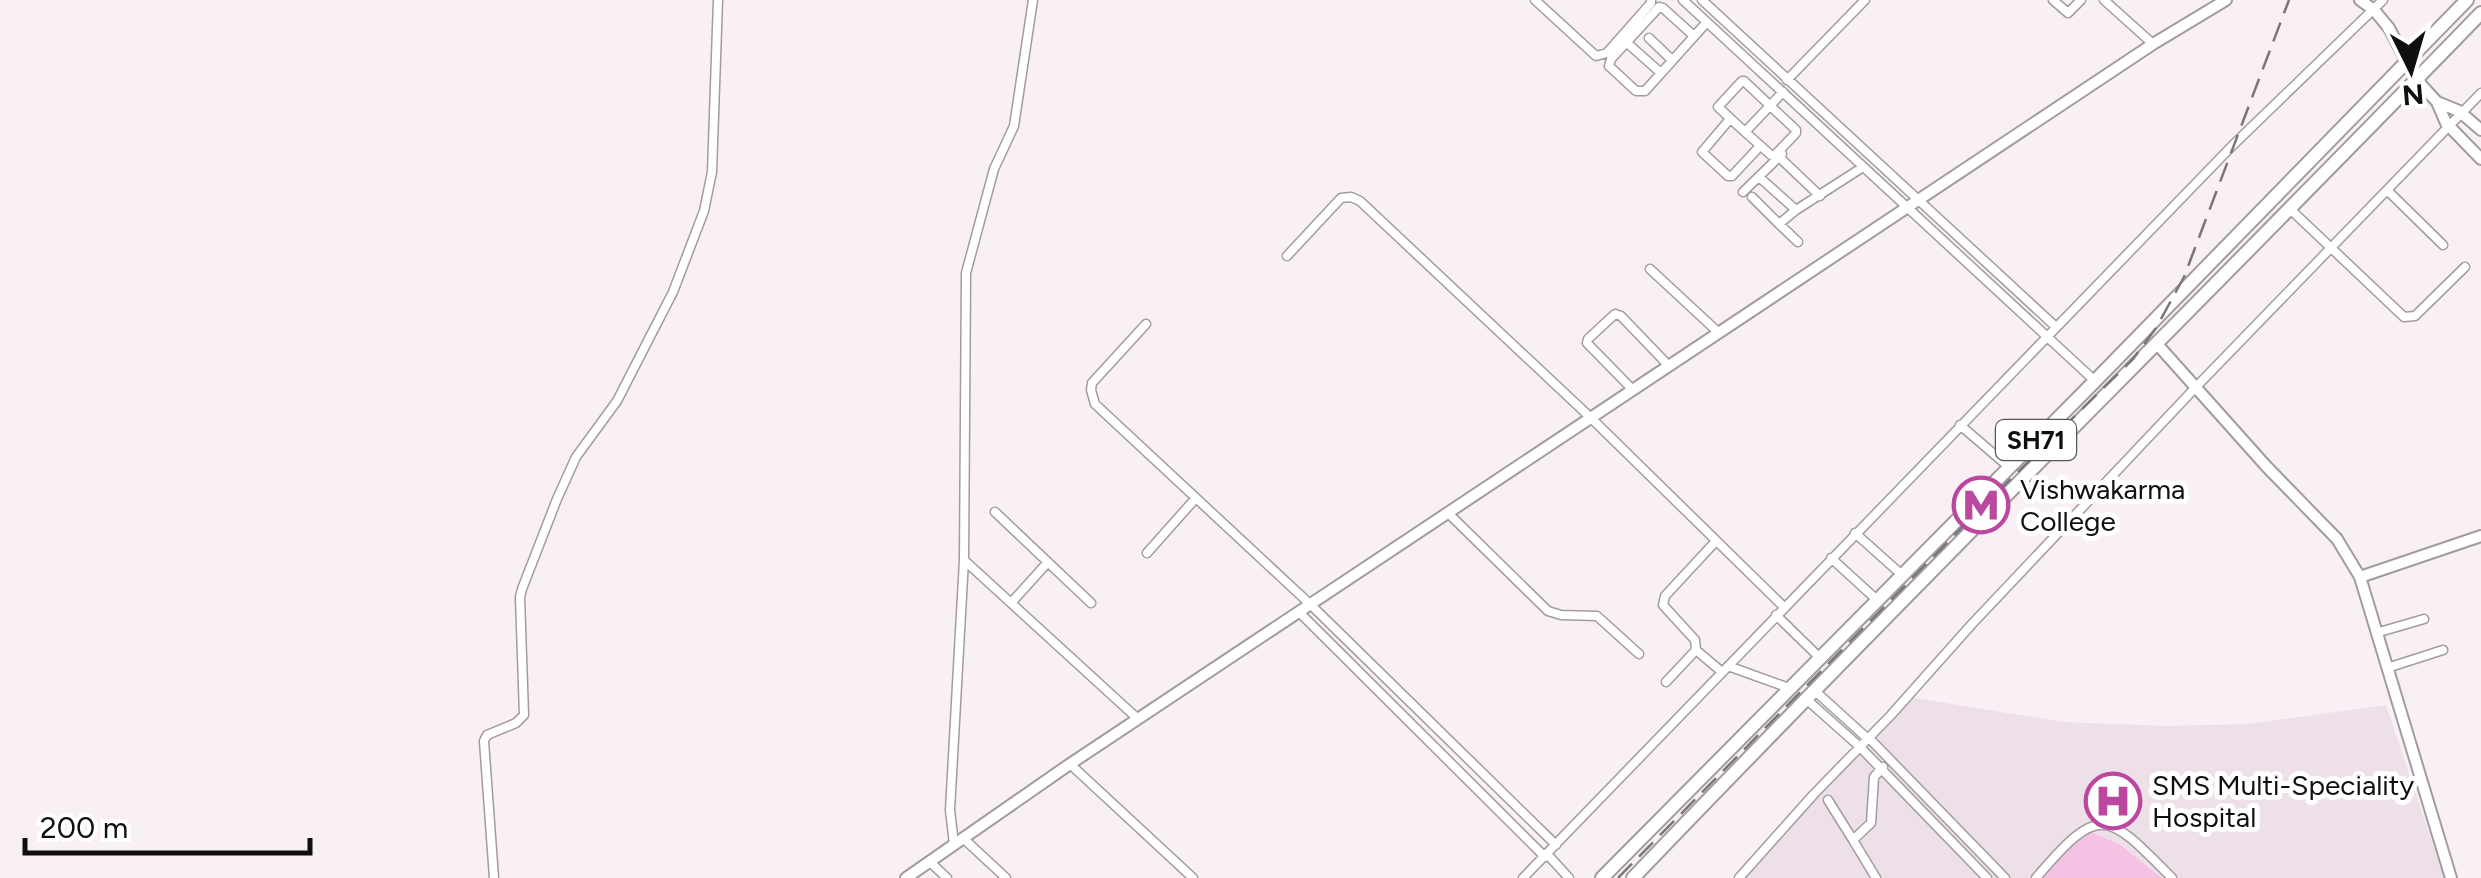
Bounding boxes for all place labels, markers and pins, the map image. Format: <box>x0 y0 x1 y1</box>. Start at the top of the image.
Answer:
place label: Vishwakarma College <box>2020 472 2185 538</box>
metro station icon: Vishwakarma College <box>1951 475 2011 535</box>
place label: SMS Multi-Speciality Hospital <box>2152 768 2414 834</box>
hospital icon: SMS Multi-Speciality Hospital <box>2083 771 2143 831</box>

